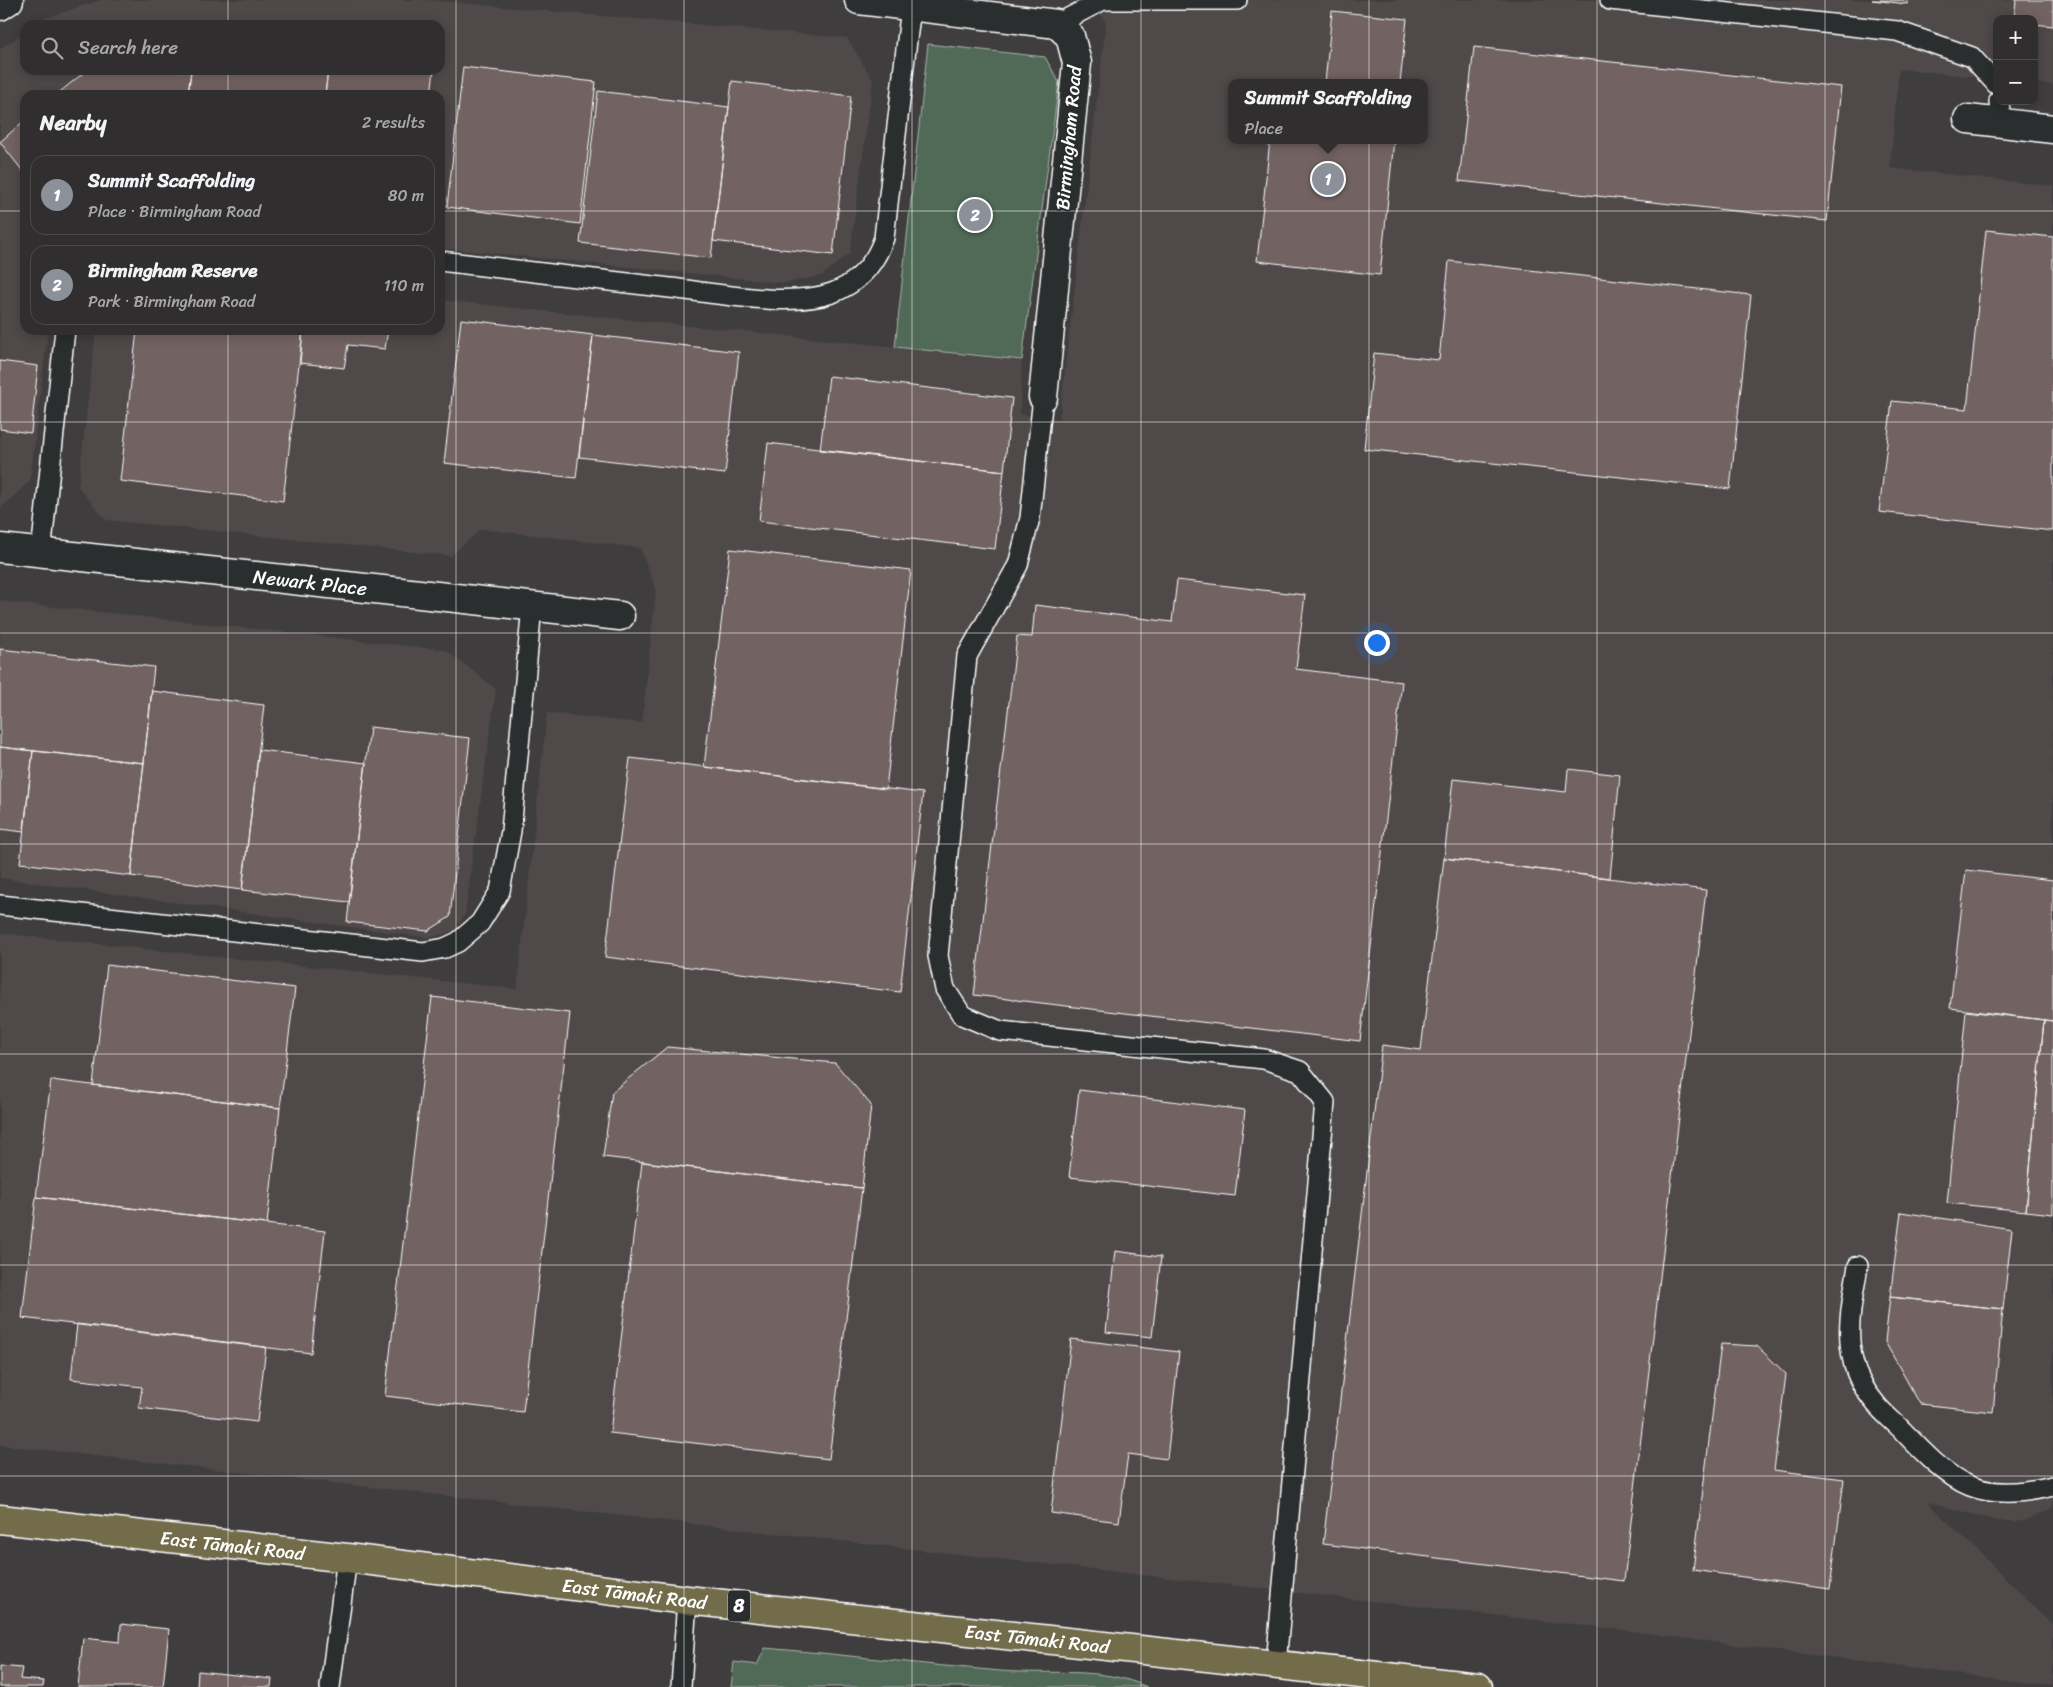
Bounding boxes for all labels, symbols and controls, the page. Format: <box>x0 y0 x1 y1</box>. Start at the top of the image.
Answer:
map controls <box>1993 15 2038 105</box>
button: + <box>1993 15 2038 60</box>
search box <box>20 20 445 75</box>
text: Search here <box>78 31 178 64</box>
icon: search <box>38 34 66 62</box>
button: − <box>1993 60 2038 105</box>
street label: Birmingham Road <box>1046 63 1091 211</box>
popup <box>1228 79 1428 144</box>
text: Summit Scaffolding <box>1244 81 1412 114</box>
text: Nearby <box>40 104 106 142</box>
text: 2 results <box>362 108 425 137</box>
text: Place <box>1244 114 1283 143</box>
pin: 1 <box>1312 160 1344 198</box>
text: Summit Scaffolding <box>88 164 255 197</box>
text: 1 <box>54 181 60 210</box>
text: 80 m <box>388 181 424 210</box>
pin: 2 <box>959 196 991 234</box>
text: Place · Birmingham Road <box>88 197 261 226</box>
text: Birmingham Reserve <box>88 254 257 287</box>
text: 2 <box>52 271 62 300</box>
text: 110 m <box>384 271 424 300</box>
text: Park · Birmingham Road <box>88 287 255 316</box>
street label: Newark Place <box>251 560 369 605</box>
your location <box>1364 630 1390 656</box>
street label: East Tāmaki Road <box>158 1521 308 1570</box>
street label: East Tāmaki Road <box>560 1569 710 1619</box>
road number: 8 <box>728 1590 750 1622</box>
street label: East Tāmaki Road <box>963 1615 1112 1663</box>

